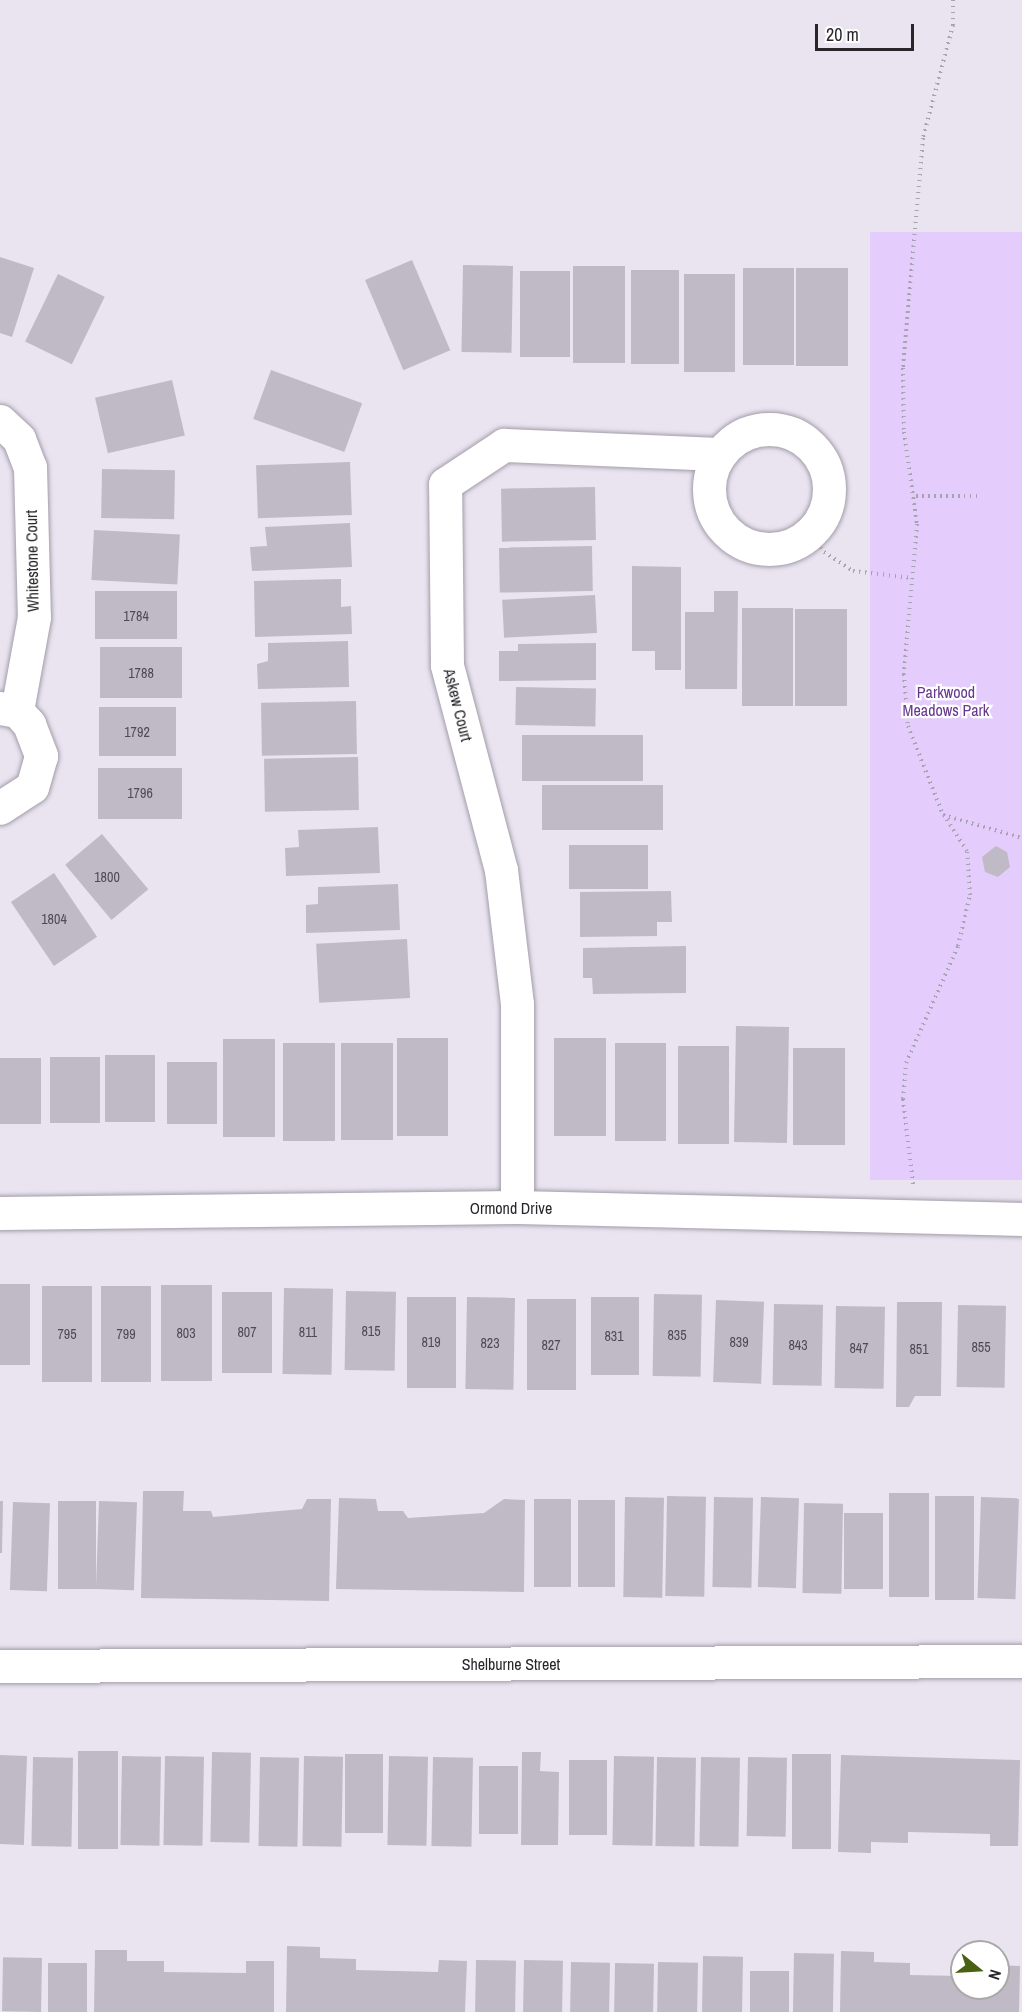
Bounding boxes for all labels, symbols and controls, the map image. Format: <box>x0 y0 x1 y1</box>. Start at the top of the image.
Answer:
scale bar <box>818 12 917 50</box>
text: 20 m <box>826 22 859 47</box>
street label: Whitestone Court <box>22 510 42 612</box>
house number: 1784 <box>123 608 149 624</box>
house number: 1788 <box>128 665 154 681</box>
street label: Askew Court <box>440 667 476 743</box>
park label: Parkwood Meadows Park <box>903 682 989 720</box>
house number: 1792 <box>124 724 150 740</box>
house number: 1796 <box>127 785 153 801</box>
house number: 1800 <box>94 869 120 885</box>
house number: 1804 <box>41 911 67 927</box>
street label: Ormond Drive <box>470 1198 552 1218</box>
house number: 815 <box>361 1323 381 1339</box>
house number: 807 <box>237 1324 257 1340</box>
house number: 811 <box>299 1324 317 1340</box>
house number: 803 <box>176 1325 196 1341</box>
house number: 795 <box>57 1326 77 1342</box>
house number: 799 <box>116 1326 136 1342</box>
house number: 835 <box>667 1327 687 1343</box>
house number: 831 <box>604 1328 624 1344</box>
house number: 819 <box>421 1334 441 1350</box>
house number: 839 <box>729 1334 749 1350</box>
house number: 823 <box>480 1335 500 1351</box>
house number: 827 <box>541 1337 561 1353</box>
house number: 843 <box>788 1337 808 1353</box>
house number: 855 <box>971 1339 991 1355</box>
house number: 847 <box>849 1340 869 1356</box>
house number: 851 <box>909 1341 929 1357</box>
street label: Shelburne Street <box>462 1654 560 1674</box>
north arrow <box>950 1940 1010 2000</box>
text: N <box>983 1967 1007 1983</box>

